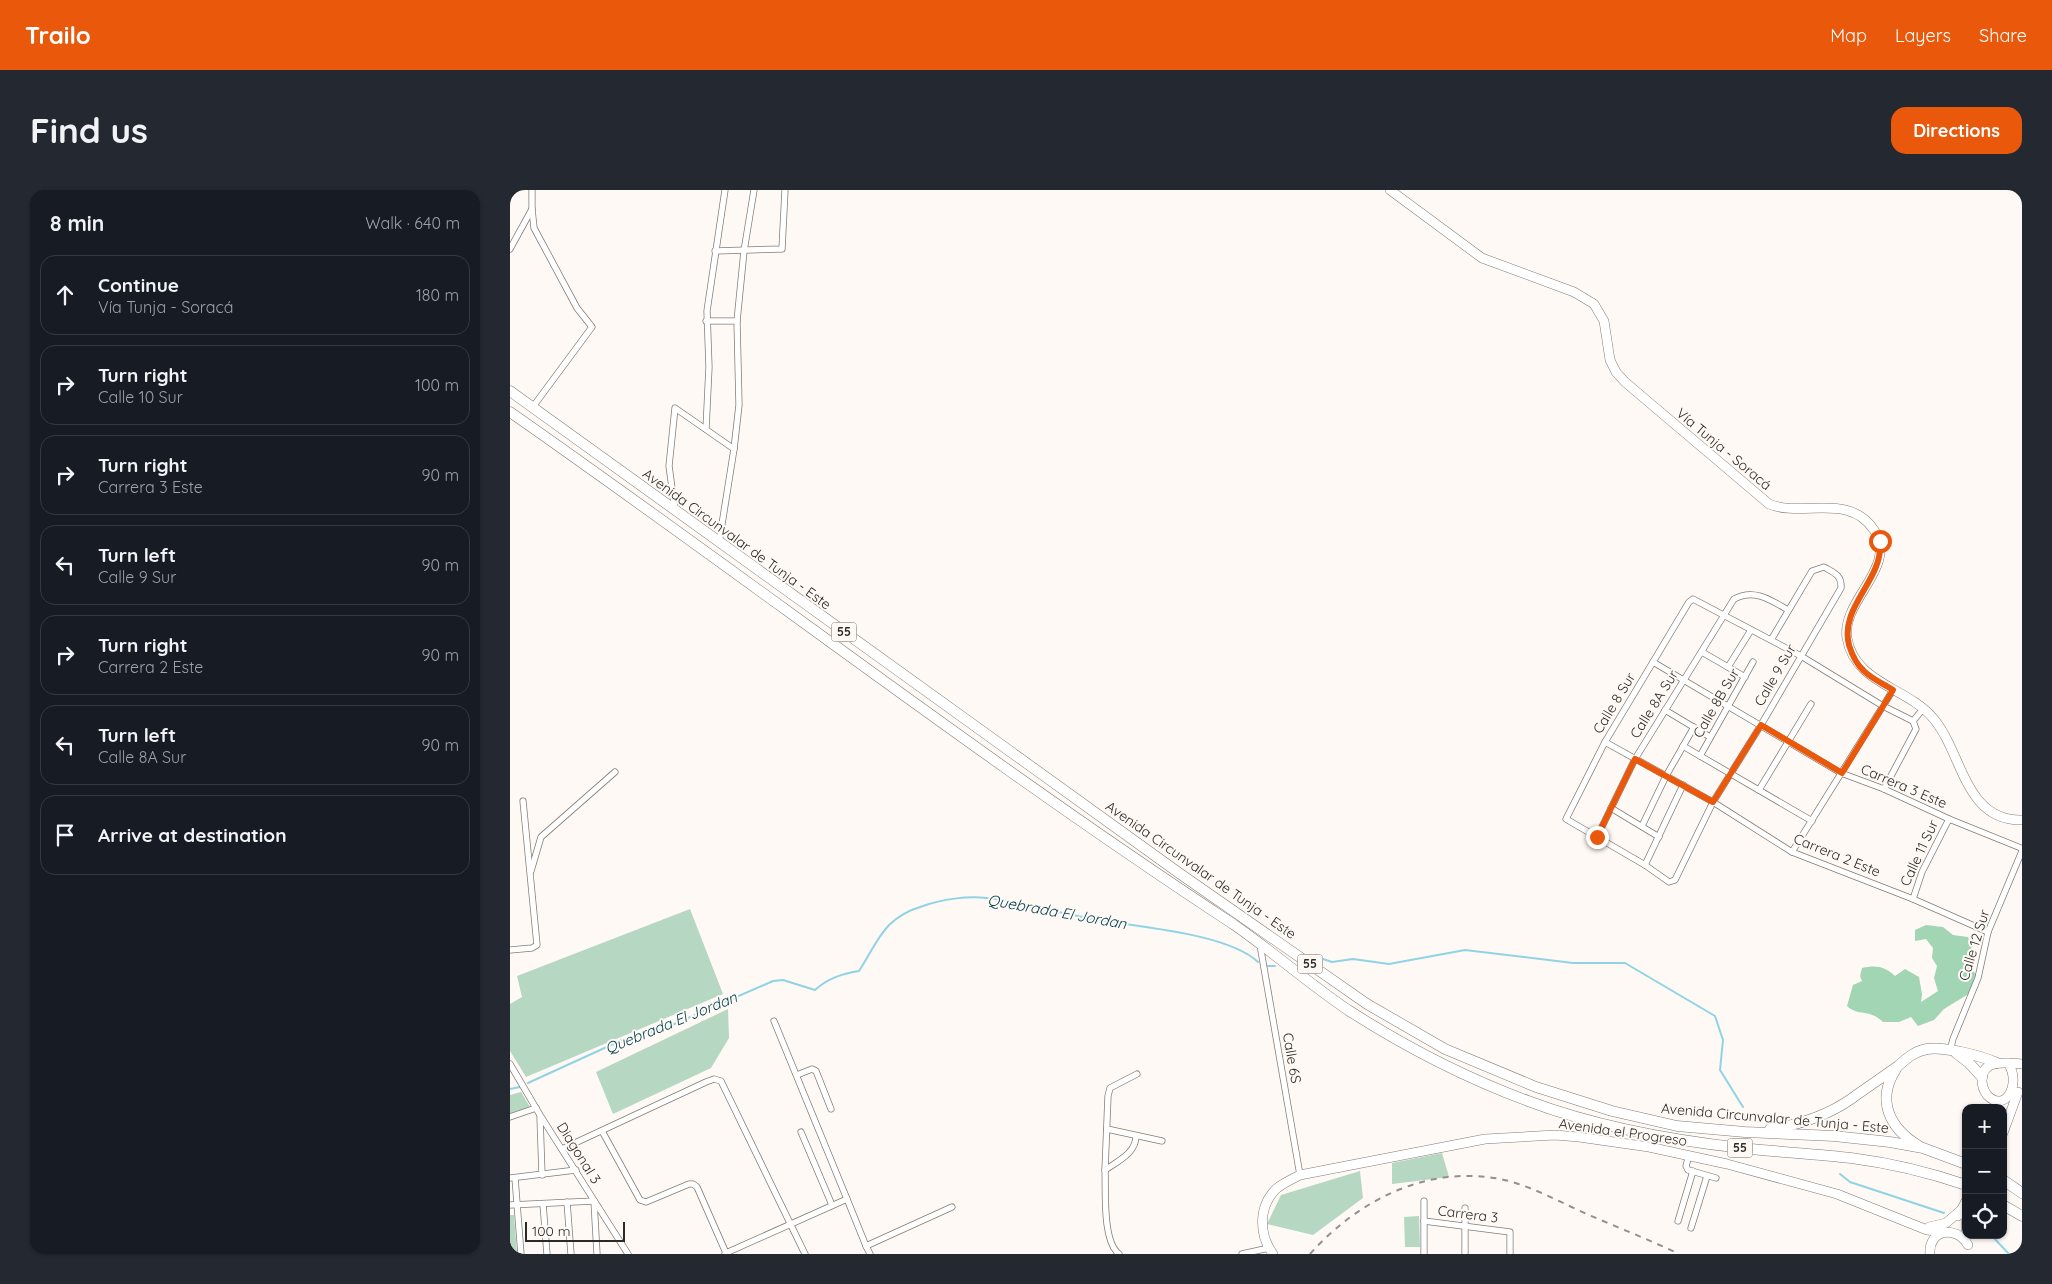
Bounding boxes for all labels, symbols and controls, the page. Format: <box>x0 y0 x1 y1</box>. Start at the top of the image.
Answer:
text: Trailo <box>25 20 91 50</box>
text: Map <box>1830 24 1867 47</box>
text: Layers <box>1895 24 1951 47</box>
text: Share <box>1979 24 2027 47</box>
button: Directions <box>1891 107 2022 154</box>
text: Find us <box>30 108 148 152</box>
text: 8 min <box>50 210 104 236</box>
text: Walk · 640 m <box>365 213 460 233</box>
text: Continue <box>98 273 179 297</box>
icon: ahead <box>51 281 79 309</box>
text: 180 m <box>416 285 459 305</box>
text: Vía Tunja - Soracá <box>98 297 234 317</box>
text: Turn right <box>98 363 187 387</box>
icon: right <box>51 371 79 399</box>
text: 100 m <box>415 375 459 395</box>
text: Calle 10 Sur <box>98 387 183 407</box>
street label: Vía Tunja - Soracá <box>1673 404 1775 494</box>
text: Turn right <box>98 453 187 477</box>
icon: right <box>51 461 79 489</box>
text: 90 m <box>422 465 459 485</box>
street label: Avenida Circunvalar de Tunja - Este <box>639 465 835 613</box>
text: Carrera 3 Este <box>98 477 203 497</box>
route start <box>1869 530 1892 553</box>
text: Turn left <box>98 543 176 567</box>
icon: left <box>51 551 79 579</box>
text: 90 m <box>422 555 459 575</box>
text: Calle 9 Sur <box>98 567 176 587</box>
road number: 55 <box>832 622 856 642</box>
text: Turn right <box>98 633 187 657</box>
street label: Calle 9 Sur <box>1750 640 1800 709</box>
icon: right <box>51 641 79 669</box>
text: 90 m <box>422 645 459 665</box>
text: Carrera 2 Este <box>98 657 203 677</box>
street label: Calle 8B Sur <box>1689 664 1743 741</box>
street label: Calle 8A Sur <box>1626 666 1682 742</box>
street label: Calle 8 Sur <box>1589 669 1640 737</box>
text: Turn left <box>98 723 176 747</box>
icon: left <box>51 731 79 759</box>
text: 90 m <box>422 735 459 755</box>
text: Calle 8A Sur <box>98 747 186 767</box>
street label: Carrera 3 Este <box>1858 760 1950 812</box>
street label: Avenida Circunvalar de Tunja - Este <box>1102 797 1300 943</box>
street label: Calle 11 Sur <box>1896 816 1942 889</box>
icon: arrive <box>51 821 79 849</box>
text: Arrive at destination <box>98 823 287 847</box>
route end <box>1586 826 1609 849</box>
street label: Carrera 2 Este <box>1791 829 1883 881</box>
water label: Quebrada El Jordan <box>986 890 1128 933</box>
street label: Calle 12 Sur <box>1955 907 1994 983</box>
road number: 55 <box>1298 954 1322 974</box>
water label: Quebrada El Jordan <box>602 987 740 1058</box>
street label: Calle 6S <box>1279 1031 1305 1085</box>
street label: Avenida Circunvalar de Tunja - Este <box>1660 1099 1890 1137</box>
map controls <box>1962 1104 2007 1239</box>
button: + <box>1962 1104 2007 1149</box>
street label: Avenida el Progreso <box>1558 1114 1688 1150</box>
street label: Diagonal 3 <box>553 1119 605 1187</box>
road number: 55 <box>1728 1138 1752 1158</box>
button: − <box>1962 1149 2007 1194</box>
button: locate <box>1962 1194 2007 1239</box>
street label: Carrera 3 <box>1437 1201 1499 1227</box>
scale bar <box>525 1219 625 1242</box>
text: 100 m <box>532 1222 570 1240</box>

